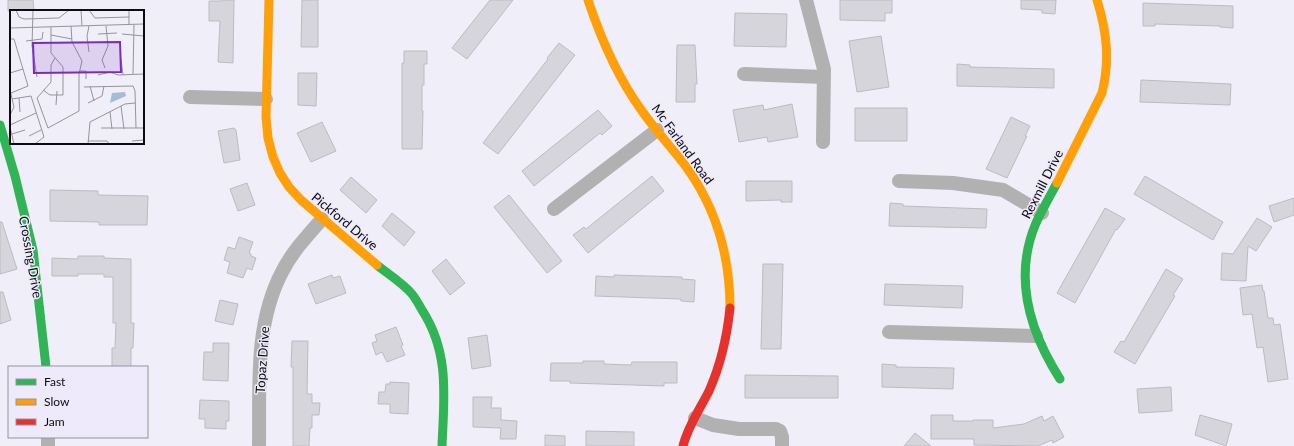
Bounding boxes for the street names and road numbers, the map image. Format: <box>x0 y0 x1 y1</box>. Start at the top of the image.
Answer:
street label: Mc Farland Road <box>649 101 717 187</box>
street label: Rexmill Drive <box>1018 147 1066 221</box>
street label: Pickford Drive <box>309 189 381 253</box>
street label: Crossing Drive <box>16 215 46 299</box>
street label: Topaz Drive <box>252 326 272 394</box>

